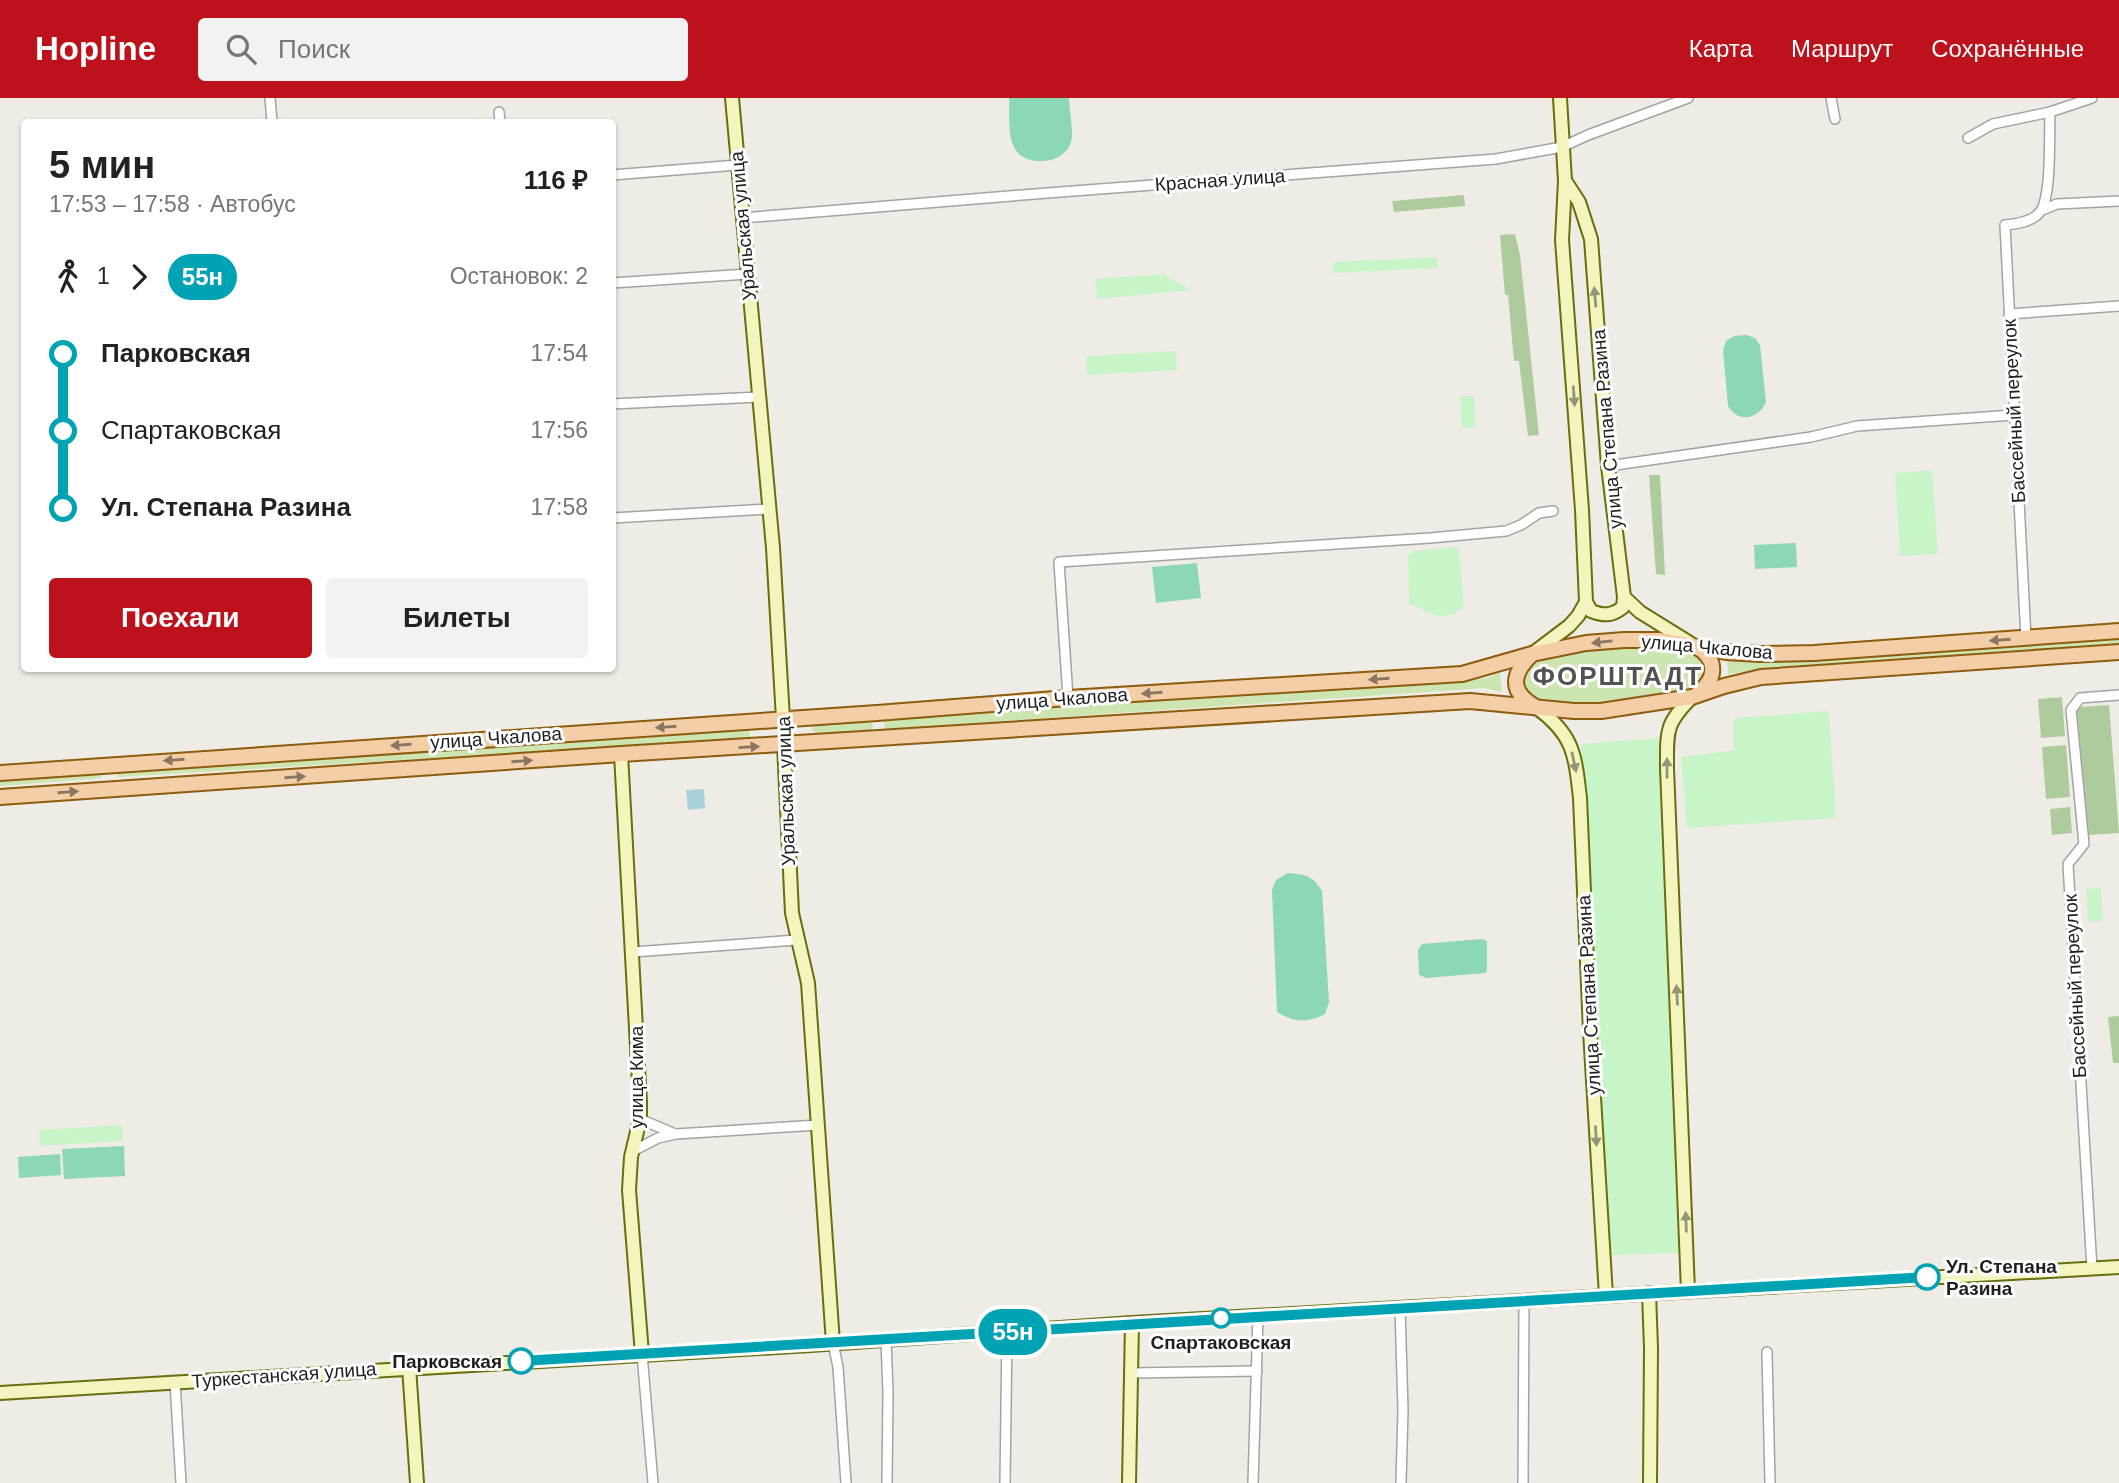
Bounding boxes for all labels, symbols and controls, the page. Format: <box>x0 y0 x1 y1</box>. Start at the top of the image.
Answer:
search box <box>198 18 688 81</box>
text: Hopline <box>35 30 156 67</box>
icon: search <box>222 30 260 68</box>
text: Поиск <box>278 34 350 64</box>
text: Карта <box>1689 35 1753 62</box>
text: Маршрут <box>1791 35 1893 62</box>
text: Сохранённые <box>1931 35 2084 62</box>
text: 5 мин <box>49 144 155 186</box>
street label: Уральская улица <box>726 150 760 302</box>
text: 116 ₽ <box>524 165 588 195</box>
street label: Красная улица <box>1154 165 1286 195</box>
text: 17:53 – 17:58 · Автобус <box>49 191 296 217</box>
icon: walk <box>49 258 87 296</box>
icon: forward <box>120 258 158 296</box>
text: 1 <box>97 263 110 289</box>
text: 55н <box>182 263 223 290</box>
text: Остановок: 2 <box>450 263 588 289</box>
one-way arrow <box>1589 286 1600 308</box>
street label: Бассейный переулок <box>1999 318 2029 504</box>
street label: улица Степана Разина <box>1588 328 1626 530</box>
text: Парковская <box>101 338 251 368</box>
text: 17:54 <box>530 340 588 366</box>
one-way arrow <box>1569 385 1580 407</box>
text: Спартаковская <box>101 415 281 445</box>
text: 17:56 <box>530 417 588 443</box>
text: Ул. Степана Разина <box>101 492 351 522</box>
text: 17:58 <box>530 494 588 520</box>
button: Поехали <box>49 578 312 658</box>
button: Билеты <box>326 578 588 658</box>
street label: улица Чкалова <box>1640 631 1774 663</box>
one-way arrow <box>1988 635 2010 646</box>
one-way arrow <box>1591 637 1613 648</box>
district label: ФОРШТАДТ <box>1533 661 1703 691</box>
one-way arrow <box>1368 673 1390 684</box>
street label: улица Чкалова <box>996 684 1129 714</box>
one-way arrow <box>1140 687 1162 698</box>
street label: Уральская улица <box>773 715 799 866</box>
one-way arrow <box>655 722 677 733</box>
street label: улица Чкалова <box>430 723 563 753</box>
one-way arrow <box>389 739 411 750</box>
one-way arrow <box>738 741 760 752</box>
one-way arrow <box>1569 751 1580 773</box>
one-way arrow <box>162 755 184 766</box>
one-way arrow <box>511 755 533 766</box>
one-way arrow <box>1661 757 1673 779</box>
one-way arrow <box>284 771 306 782</box>
one-way arrow <box>57 786 79 797</box>
street label: Бассейный переулок <box>2060 893 2090 1079</box>
street label: улица Степана Разина <box>1573 894 1605 1096</box>
one-way arrow <box>1671 984 1682 1006</box>
street label: улица Кима <box>626 1025 647 1128</box>
one-way arrow <box>1591 1125 1602 1147</box>
one-way arrow <box>1680 1211 1691 1233</box>
place label: Ул. Степана Разина <box>1946 1256 2057 1299</box>
marker: Ул. Степана Разина <box>1914 1264 1940 1290</box>
marker: Спартаковская <box>1211 1308 1231 1328</box>
line badge: 55н <box>973 1309 1053 1355</box>
text: 55н <box>992 1318 1034 1345</box>
place label: Спартаковская <box>1151 1332 1291 1353</box>
marker: Парковская <box>508 1348 534 1374</box>
place label: Парковская <box>392 1351 502 1372</box>
street label: Туркестанская улица <box>191 1358 377 1392</box>

